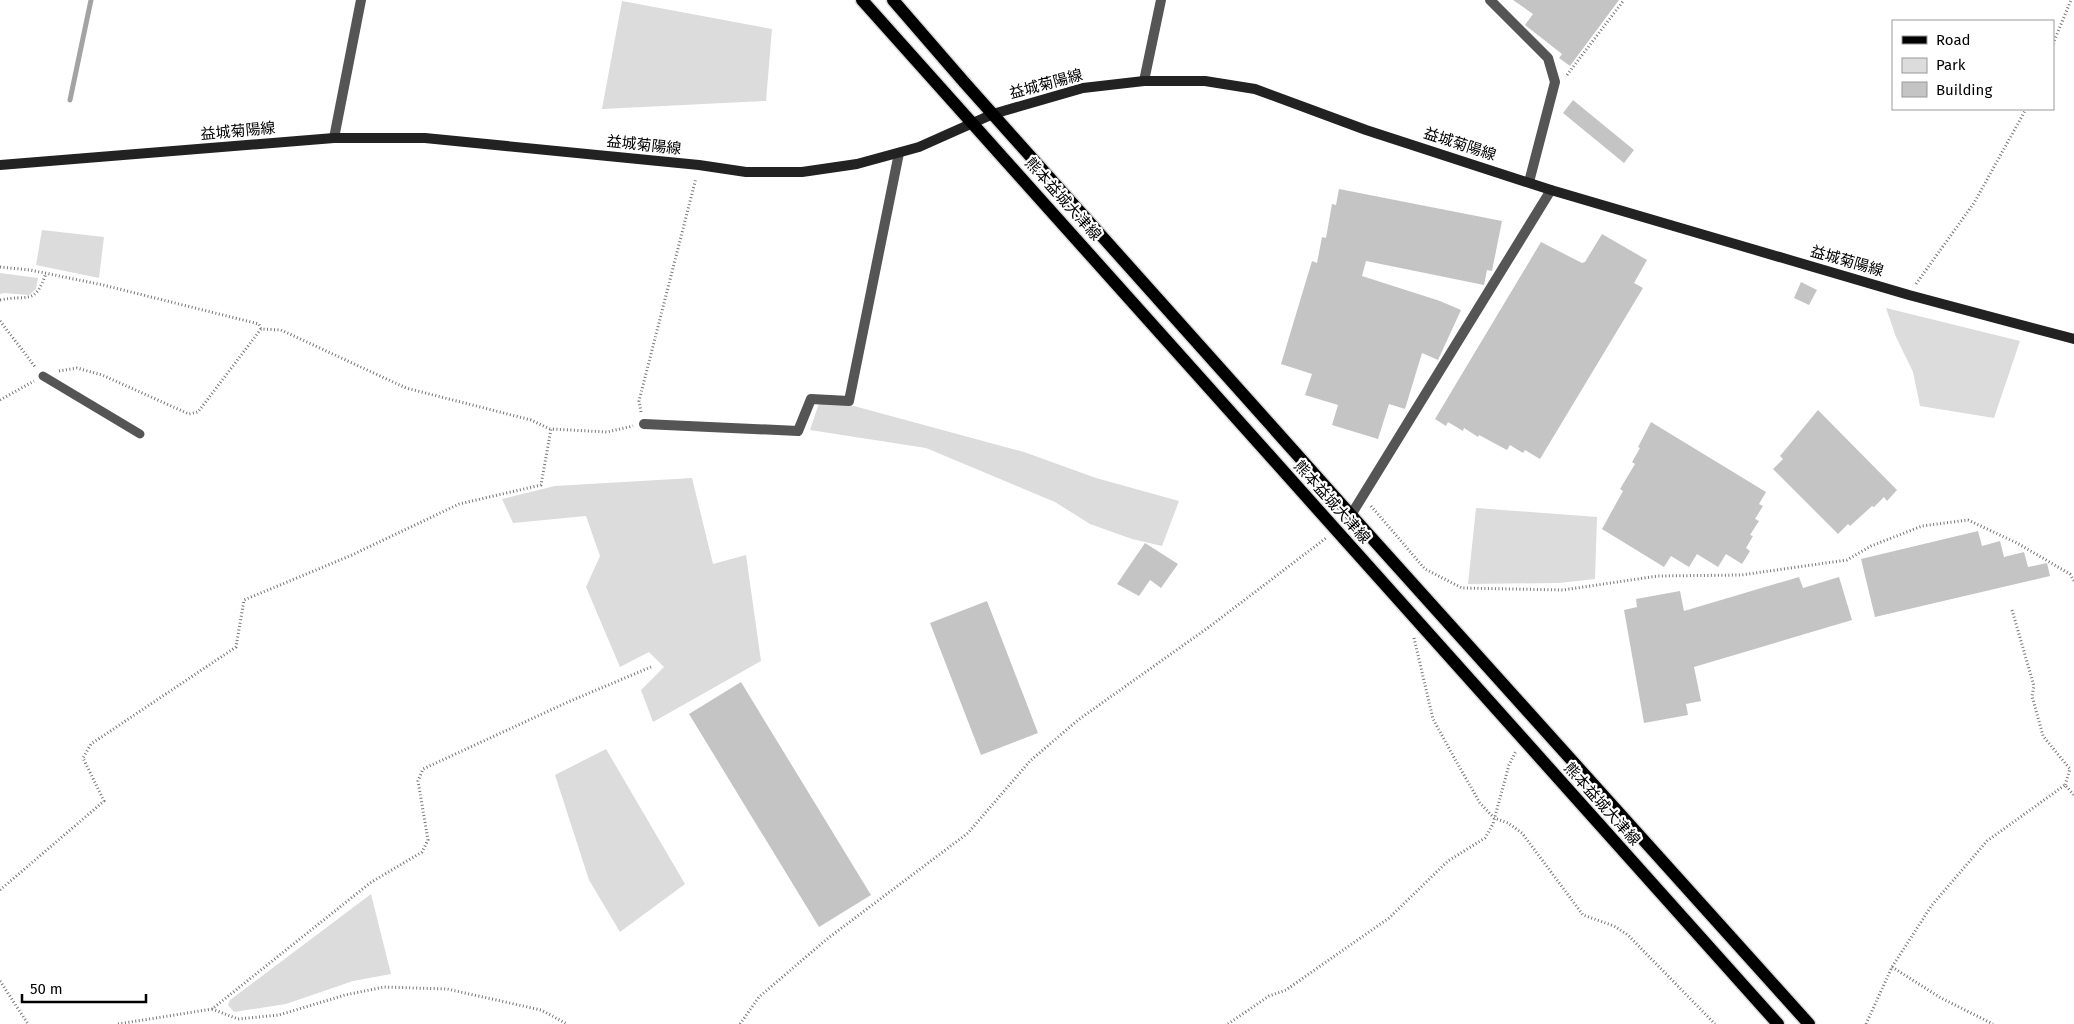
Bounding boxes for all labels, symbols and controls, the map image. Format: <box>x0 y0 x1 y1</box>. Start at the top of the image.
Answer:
legend <box>1892 20 2054 110</box>
text: Road <box>1936 31 1971 49</box>
text: Park <box>1936 56 1966 74</box>
street label: 益城菊陽線 <box>1007 66 1085 102</box>
text: Building <box>1936 81 1992 99</box>
street label: 益城菊陽線 <box>200 119 276 143</box>
street label: 益城菊陽線 <box>1422 124 1498 164</box>
street label: 益城菊陽線 <box>606 132 682 158</box>
street label: 熊本益城大津線 <box>1021 154 1105 244</box>
street label: 益城菊陽線 <box>1808 242 1886 280</box>
street label: 熊本益城大津線 <box>1290 457 1374 547</box>
street label: 熊本益城大津線 <box>1560 759 1644 849</box>
scale bar <box>22 972 146 1004</box>
text: 50 m <box>30 980 63 998</box>

